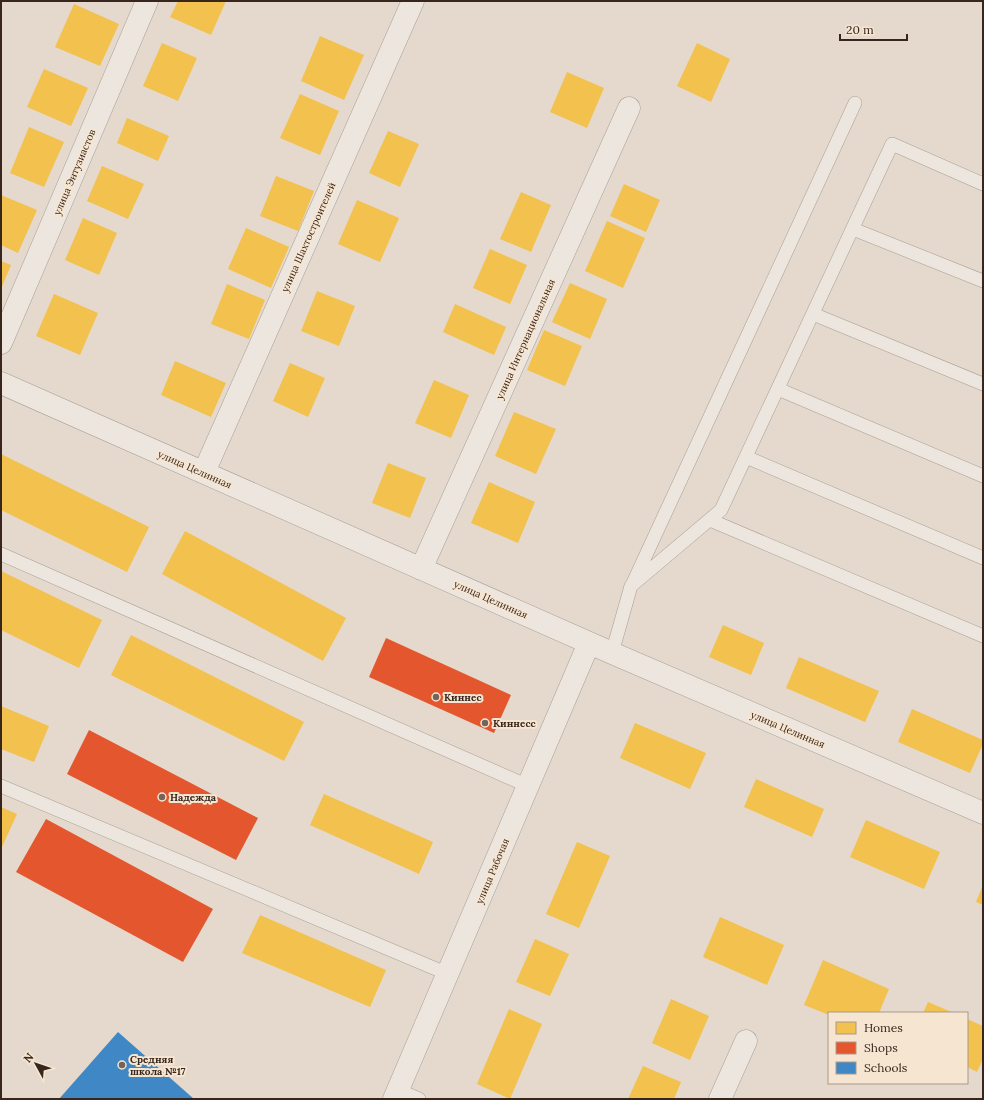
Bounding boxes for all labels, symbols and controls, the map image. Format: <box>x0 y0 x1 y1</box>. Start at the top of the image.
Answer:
scale bar <box>840 16 907 42</box>
text: 20 m <box>846 22 874 37</box>
street label: улица Энтузиастов <box>50 127 98 217</box>
street label: улица Шахтостроителей <box>278 180 339 294</box>
street label: улица Интернациональная <box>493 277 558 401</box>
street label: улица Целинная <box>156 447 234 492</box>
street label: улица Целинная <box>452 577 530 622</box>
place label: Киннес <box>444 691 482 704</box>
marker: Киннес <box>431 692 441 702</box>
street label: улица Целинная <box>749 708 827 751</box>
place label: Киннесс <box>493 717 537 730</box>
marker: Киннесс <box>480 718 490 728</box>
place label: Надежда <box>170 791 217 804</box>
marker: Надежда <box>157 792 167 802</box>
street label: улица Рабочая <box>473 836 512 906</box>
legend <box>828 1012 968 1084</box>
text: Homes <box>864 1020 903 1035</box>
text: Shops <box>864 1040 898 1055</box>
north arrow <box>16 1044 56 1084</box>
text: N <box>20 1049 37 1065</box>
place label: Средняя школа №17 <box>130 1053 186 1078</box>
marker: Средняя школа №17 <box>117 1060 127 1070</box>
text: Schools <box>864 1060 908 1075</box>

